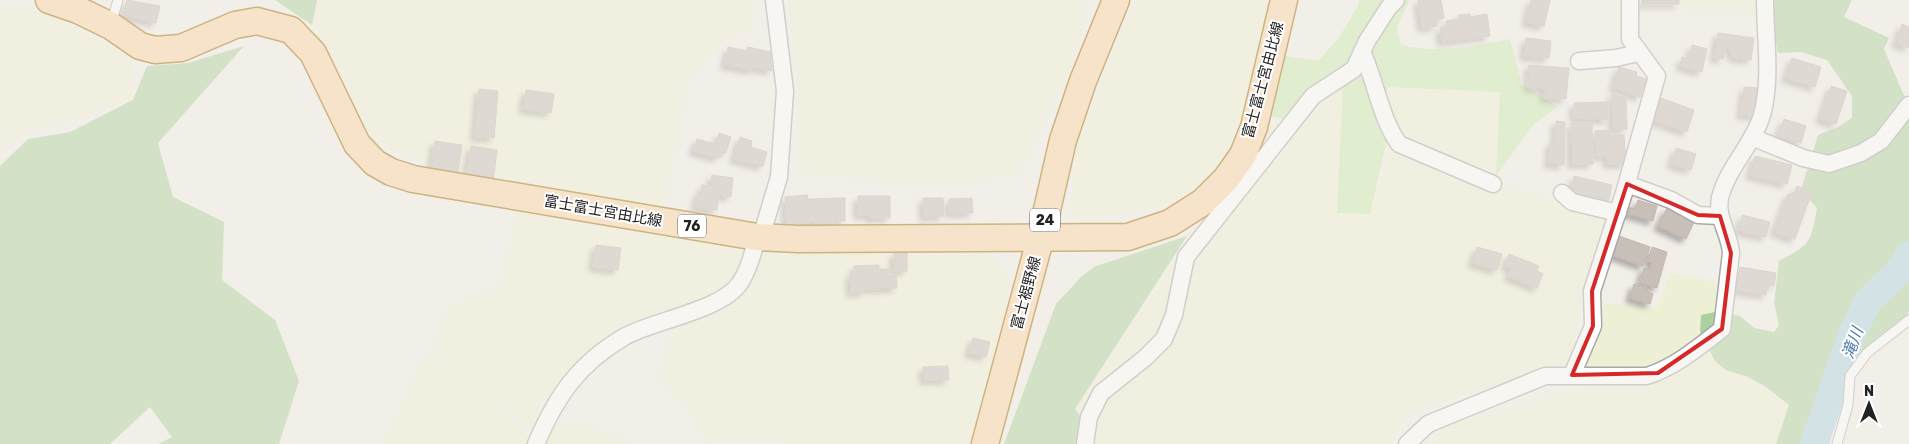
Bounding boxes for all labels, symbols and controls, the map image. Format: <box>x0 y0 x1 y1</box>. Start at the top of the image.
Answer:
street label: 富士富士宮由比線 <box>1239 20 1287 140</box>
street label: 富士富士宮由比線 <box>542 192 664 230</box>
road number: 24 <box>1030 208 1060 232</box>
road number: 76 <box>678 215 706 238</box>
street label: 富士裾野線 <box>1008 254 1044 332</box>
water label: 滝川 <box>1838 323 1868 361</box>
north arrow <box>1844 379 1894 429</box>
text: N <box>1864 383 1874 400</box>

